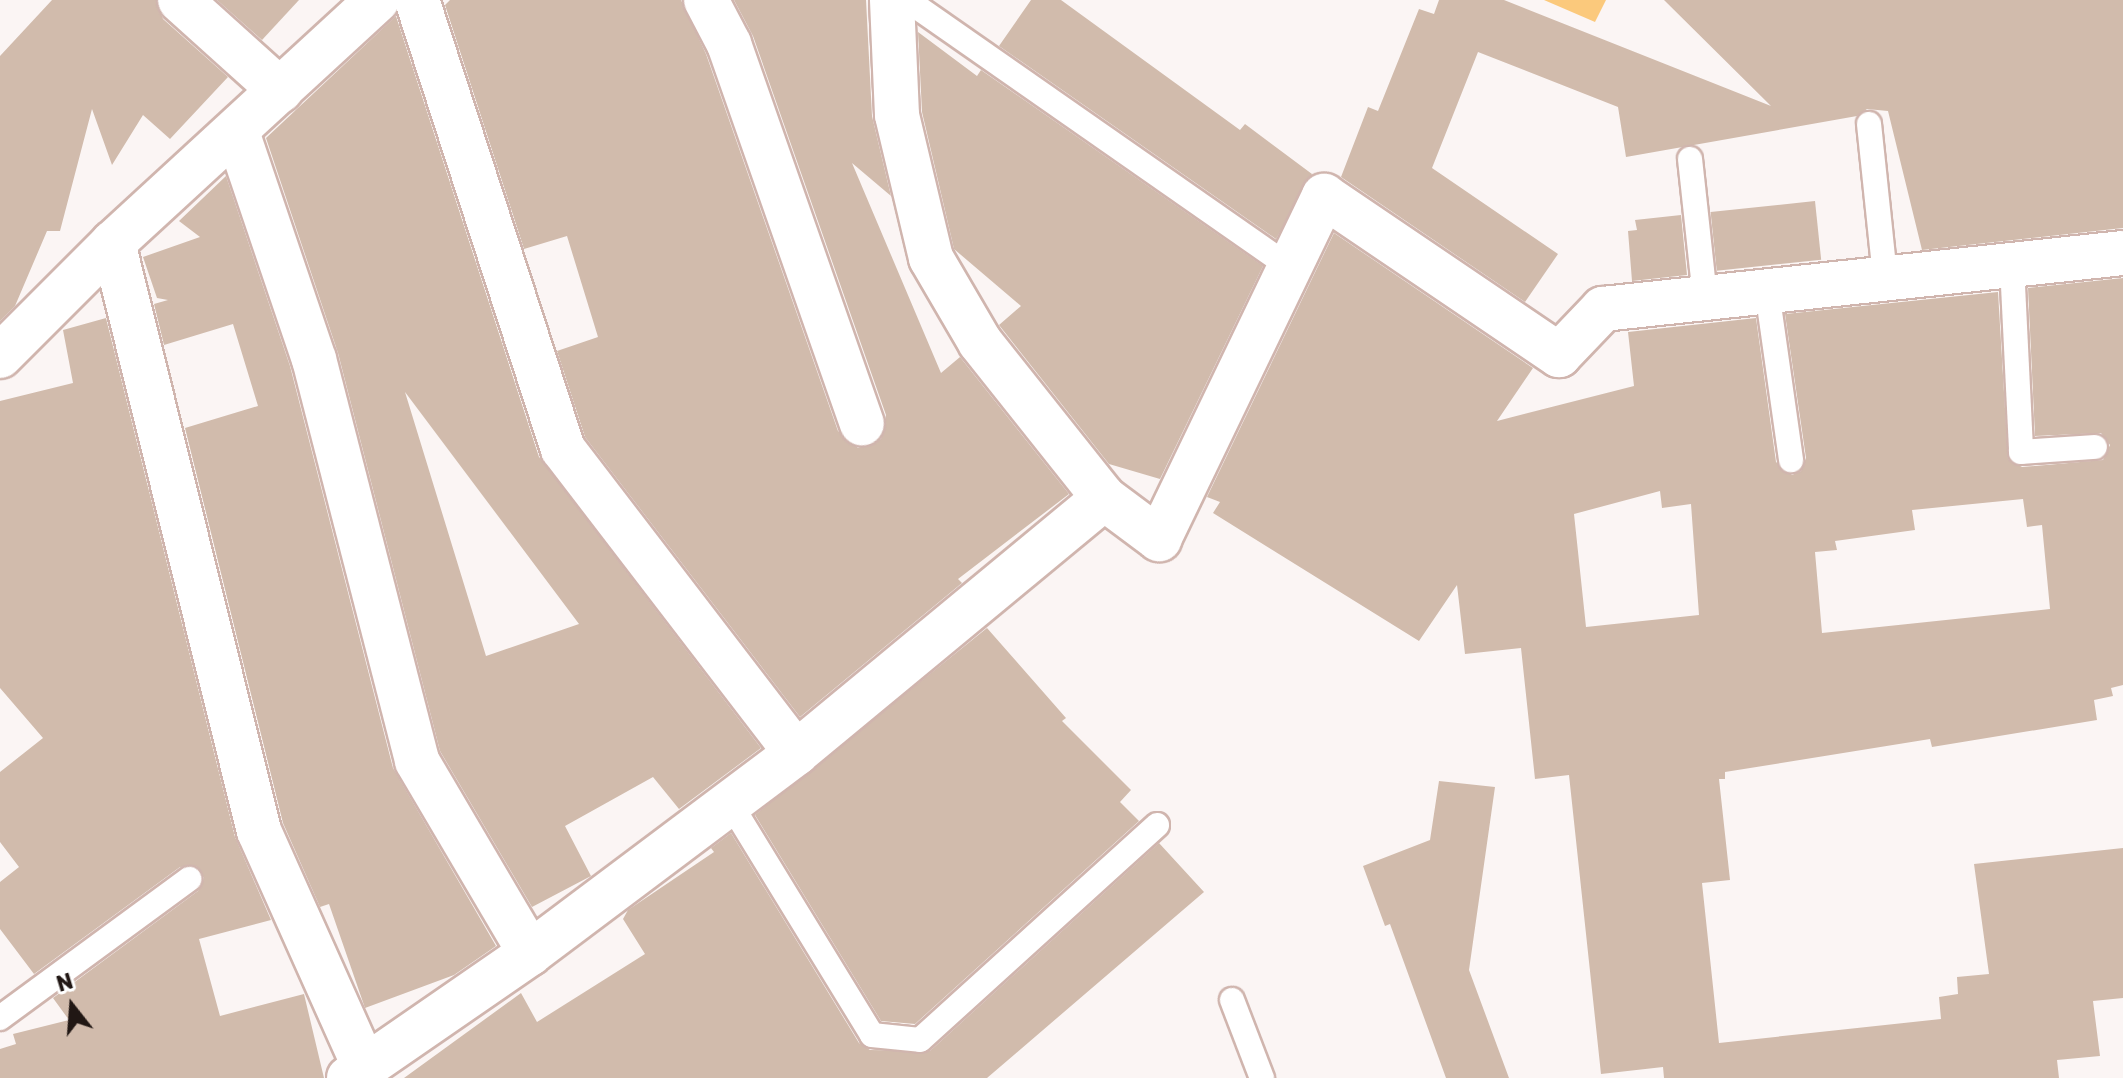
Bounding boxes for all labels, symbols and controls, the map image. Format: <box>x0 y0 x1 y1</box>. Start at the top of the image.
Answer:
north arrow <box>32 966 112 1046</box>
text: N <box>53 967 76 998</box>

